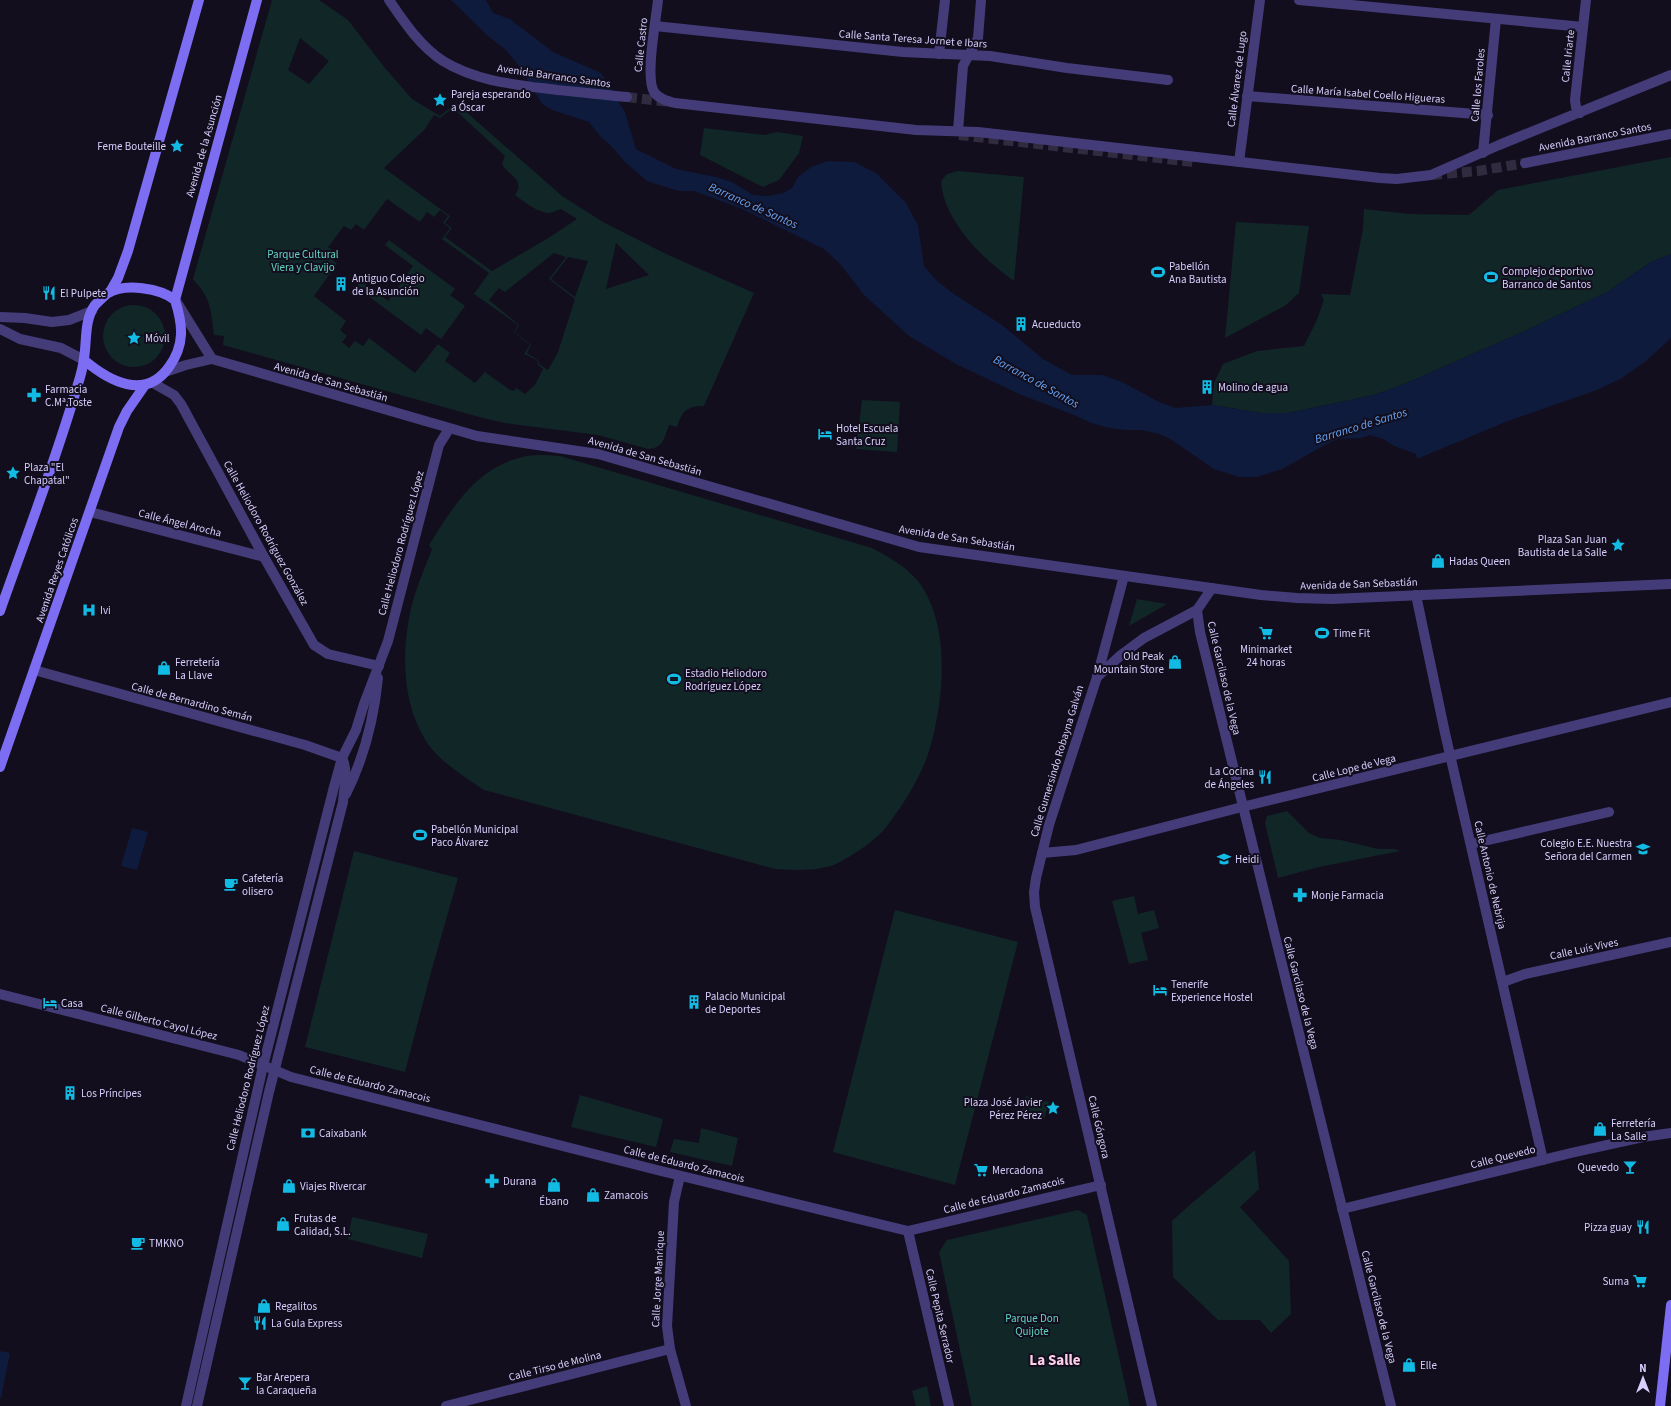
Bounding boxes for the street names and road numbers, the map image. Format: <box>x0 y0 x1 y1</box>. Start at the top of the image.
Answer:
street label: Calle Castro <box>631 17 651 73</box>
street label: Calle Santa Teresa Jornet e Ibars <box>838 26 988 52</box>
street label: Calle Iriarte <box>1558 28 1578 83</box>
street label: Calle Álvarez de Lugo <box>1224 30 1250 128</box>
street label: Calle los Faroles <box>1467 47 1489 122</box>
street label: Avenida Barranco Santos <box>496 61 612 91</box>
street label: Calle María Isabel Coello Higueras <box>1290 81 1446 107</box>
street label: Avenida de la Asunción <box>182 93 226 199</box>
street label: Avenida Barranco Santos <box>1537 119 1653 155</box>
street label: Avenida de San Sebastián <box>272 359 390 405</box>
street label: Avenida de San Sebastián <box>586 433 704 479</box>
street label: Calle Heliodoro Rodríguez González <box>220 458 312 608</box>
street label: Calle Heliodoro Rodríguez López <box>374 469 428 617</box>
street label: Calle Ángel Arocha <box>137 505 223 541</box>
street label: Avenida Reyes Católicos <box>32 515 82 624</box>
street label: Avenida de San Sebastián <box>898 521 1016 555</box>
street label: Avenida de San Sebastián <box>1300 574 1418 594</box>
street label: Calle Garcilaso de la Vega <box>1204 620 1244 736</box>
street label: Calle de Bernardino Semán <box>130 679 254 725</box>
street label: Calle Gumersindo Robayna Galván <box>1027 683 1087 839</box>
street label: Calle Lope de Vega <box>1311 750 1397 786</box>
street label: Calle Antonio de Nebrija <box>1470 819 1510 931</box>
street label: Calle Luís Vives <box>1549 934 1620 964</box>
street label: Calle Garcilaso de la Vega <box>1280 935 1322 1051</box>
street label: Calle Gilberto Cayol López <box>99 1000 219 1044</box>
street label: Calle Heliodoro Rodríguez López <box>223 1004 273 1152</box>
street label: Calle de Eduardo Zamacois <box>308 1062 432 1106</box>
street label: Calle Góngora <box>1084 1094 1114 1160</box>
street label: Calle de Eduardo Zamacois <box>622 1142 746 1186</box>
street label: Calle Quevedo <box>1469 1142 1537 1172</box>
street label: Calle de Eduardo Zamacois <box>942 1173 1066 1217</box>
street label: Calle Jorge Manrique <box>648 1230 668 1328</box>
street label: Calle Garcilaso de la Vega <box>1358 1249 1400 1365</box>
street label: Calle Pepita Serrador <box>922 1267 958 1365</box>
street label: Calle Tirso de Molina <box>507 1347 603 1385</box>

